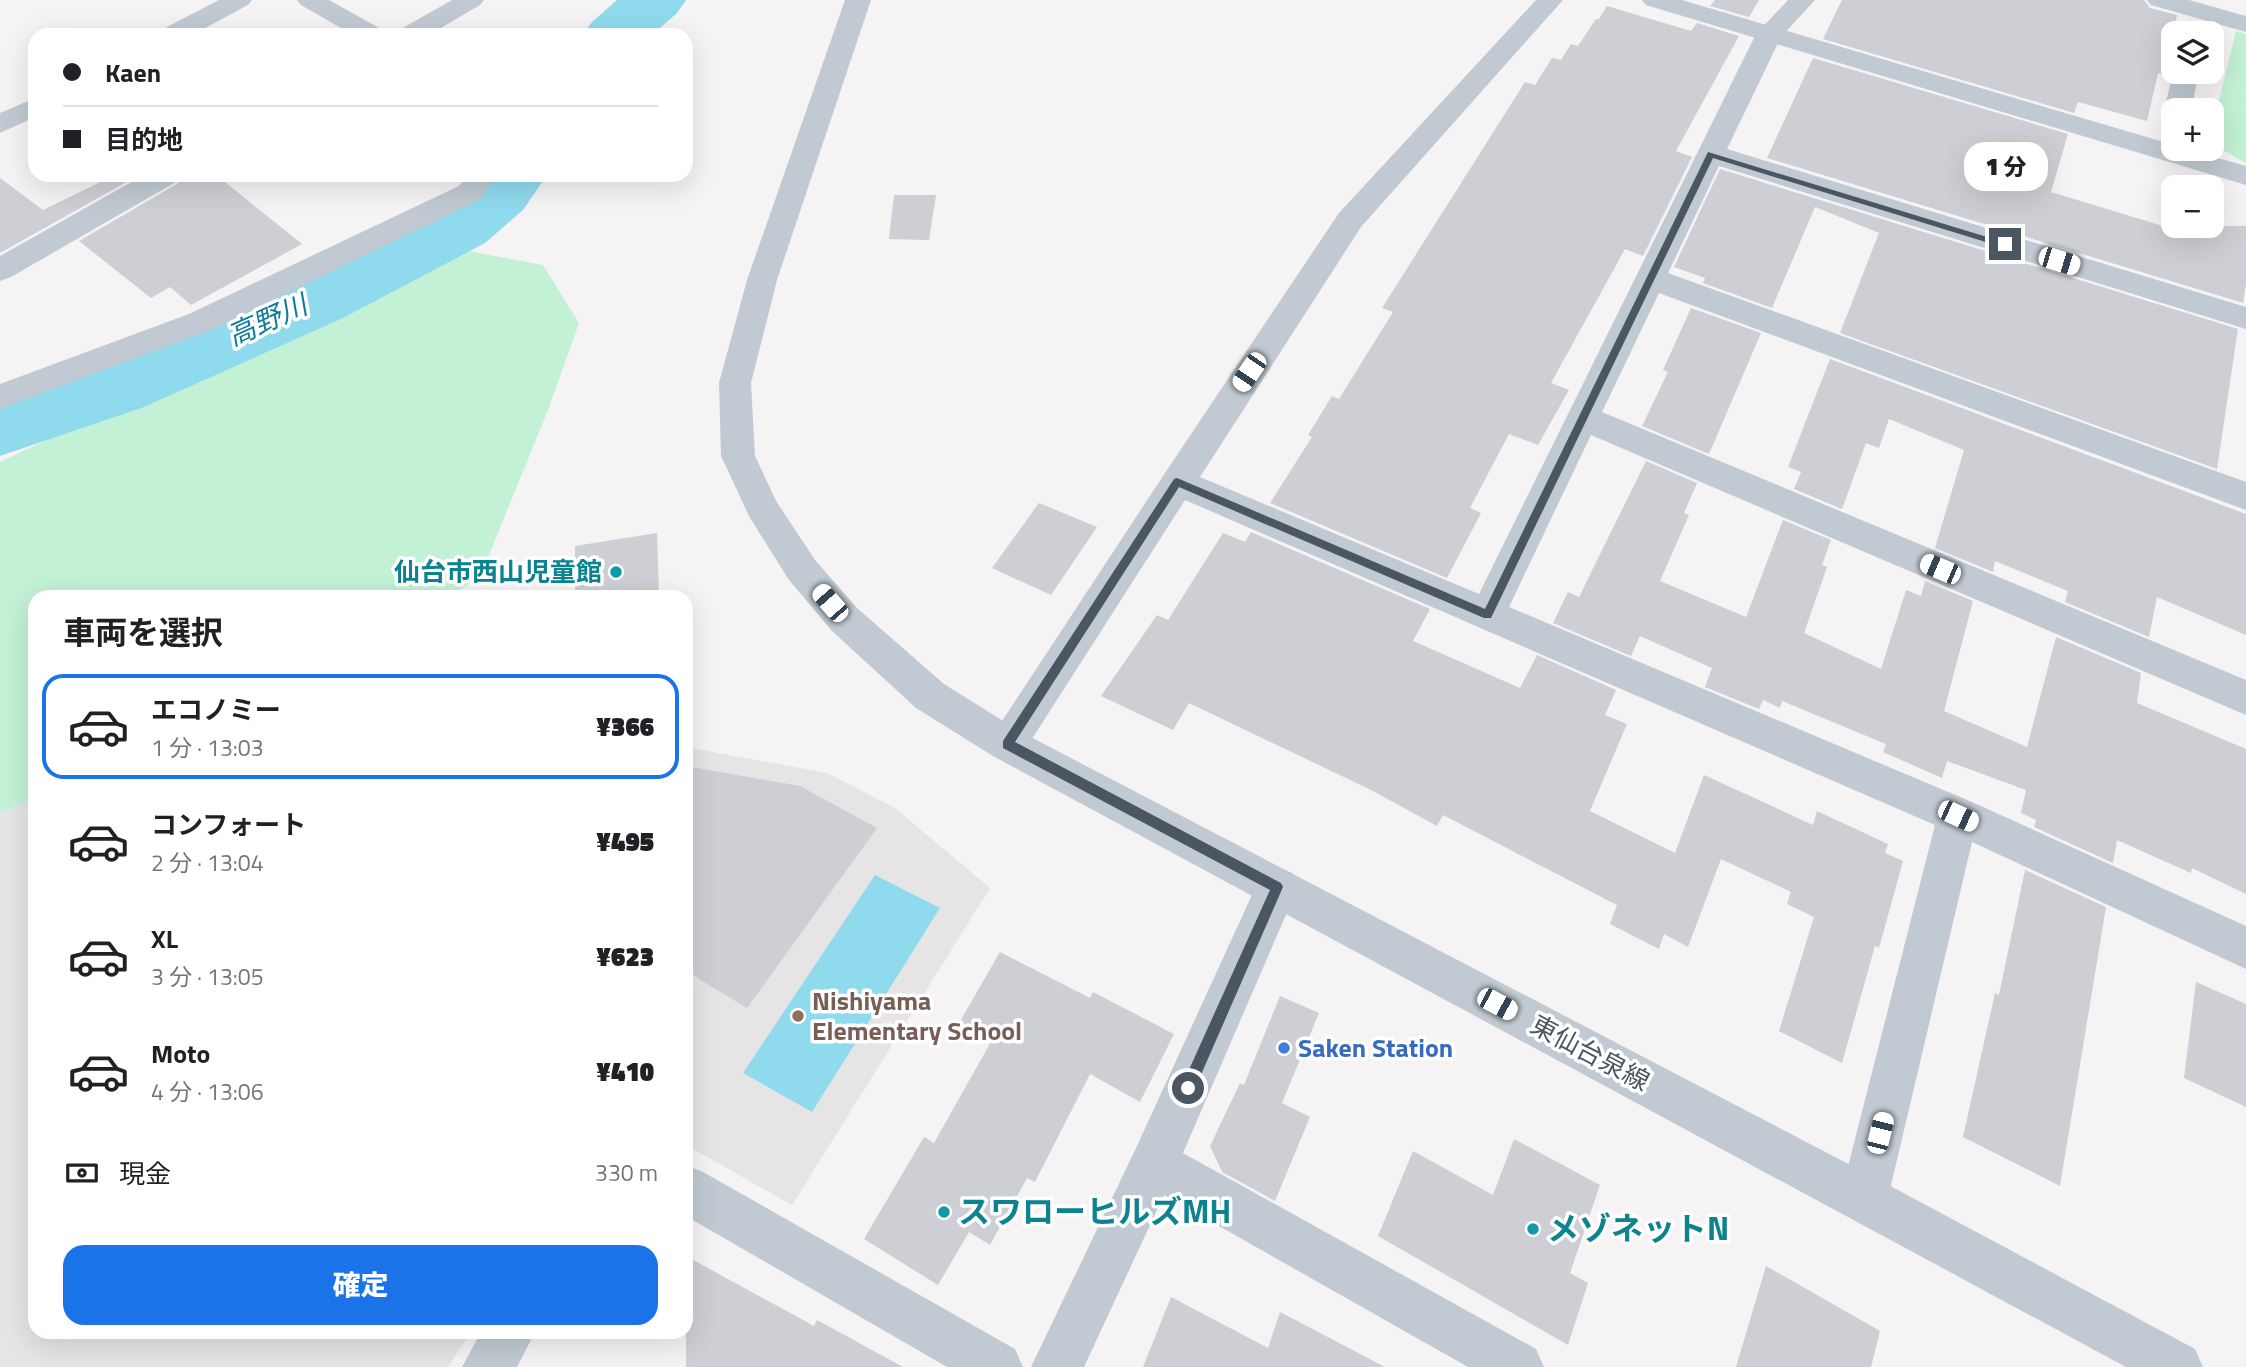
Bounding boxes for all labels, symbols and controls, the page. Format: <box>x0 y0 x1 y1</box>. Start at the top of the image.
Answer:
map controls <box>2161 21 2224 238</box>
button: layers <box>2161 21 2224 84</box>
text: Kaen <box>105 53 161 92</box>
button: + <box>2161 98 2224 161</box>
text: 目的地 <box>105 120 183 159</box>
callout: 1 分 <box>1963 142 2047 191</box>
text: 1 分 <box>1986 149 2026 184</box>
button: − <box>2161 175 2224 238</box>
route end <box>1989 228 2021 260</box>
car <box>2036 245 2083 277</box>
water label: 高野川 <box>220 282 317 356</box>
car <box>1229 349 1270 395</box>
car <box>1917 551 1964 587</box>
place label: 仙台市西山児童館 <box>394 552 602 591</box>
marker: 仙台市西山児童館 <box>608 564 624 580</box>
car <box>809 580 852 626</box>
text: 車両を選択 <box>63 608 223 656</box>
text: エコノミー <box>151 690 281 729</box>
icon: car <box>67 695 130 758</box>
text: ¥366 <box>596 707 654 746</box>
text: 1 分 · 13:03 <box>151 730 264 765</box>
car <box>1935 798 1982 834</box>
text: コンフォート <box>151 805 306 844</box>
icon: car <box>67 810 130 873</box>
text: ¥495 <box>596 822 654 861</box>
text: 2 分 · 13:04 <box>151 845 264 880</box>
text: XL <box>151 919 178 958</box>
icon: car <box>67 925 130 988</box>
text: ¥623 <box>596 937 654 976</box>
text: 3 分 · 13:05 <box>151 959 264 994</box>
place label: Nishiyama Elementary School <box>812 981 1022 1050</box>
car <box>1474 985 1521 1023</box>
street label: 東仙台泉線 <box>1524 1005 1657 1100</box>
marker: Nishiyama Elementary School <box>790 1008 806 1024</box>
place label: Saken Station <box>1298 1028 1453 1067</box>
text: Moto <box>151 1034 210 1073</box>
icon: car <box>67 1040 130 1103</box>
marker: Saken Station <box>1276 1040 1292 1056</box>
text: ¥410 <box>596 1052 654 1091</box>
route start <box>1172 1072 1204 1104</box>
text: 4 分 · 13:06 <box>151 1074 264 1109</box>
car <box>1865 1110 1896 1156</box>
icon: cash <box>63 1154 101 1192</box>
text: 現金 <box>119 1154 171 1193</box>
text: 330 m <box>595 1155 658 1190</box>
place label: スワローヒルズMH <box>958 1187 1231 1235</box>
marker: スワローヒルズMH <box>936 1204 952 1220</box>
place label: メゾネットN <box>1547 1204 1729 1252</box>
marker: メゾネットN <box>1525 1221 1541 1237</box>
button: 確定 <box>63 1245 658 1325</box>

